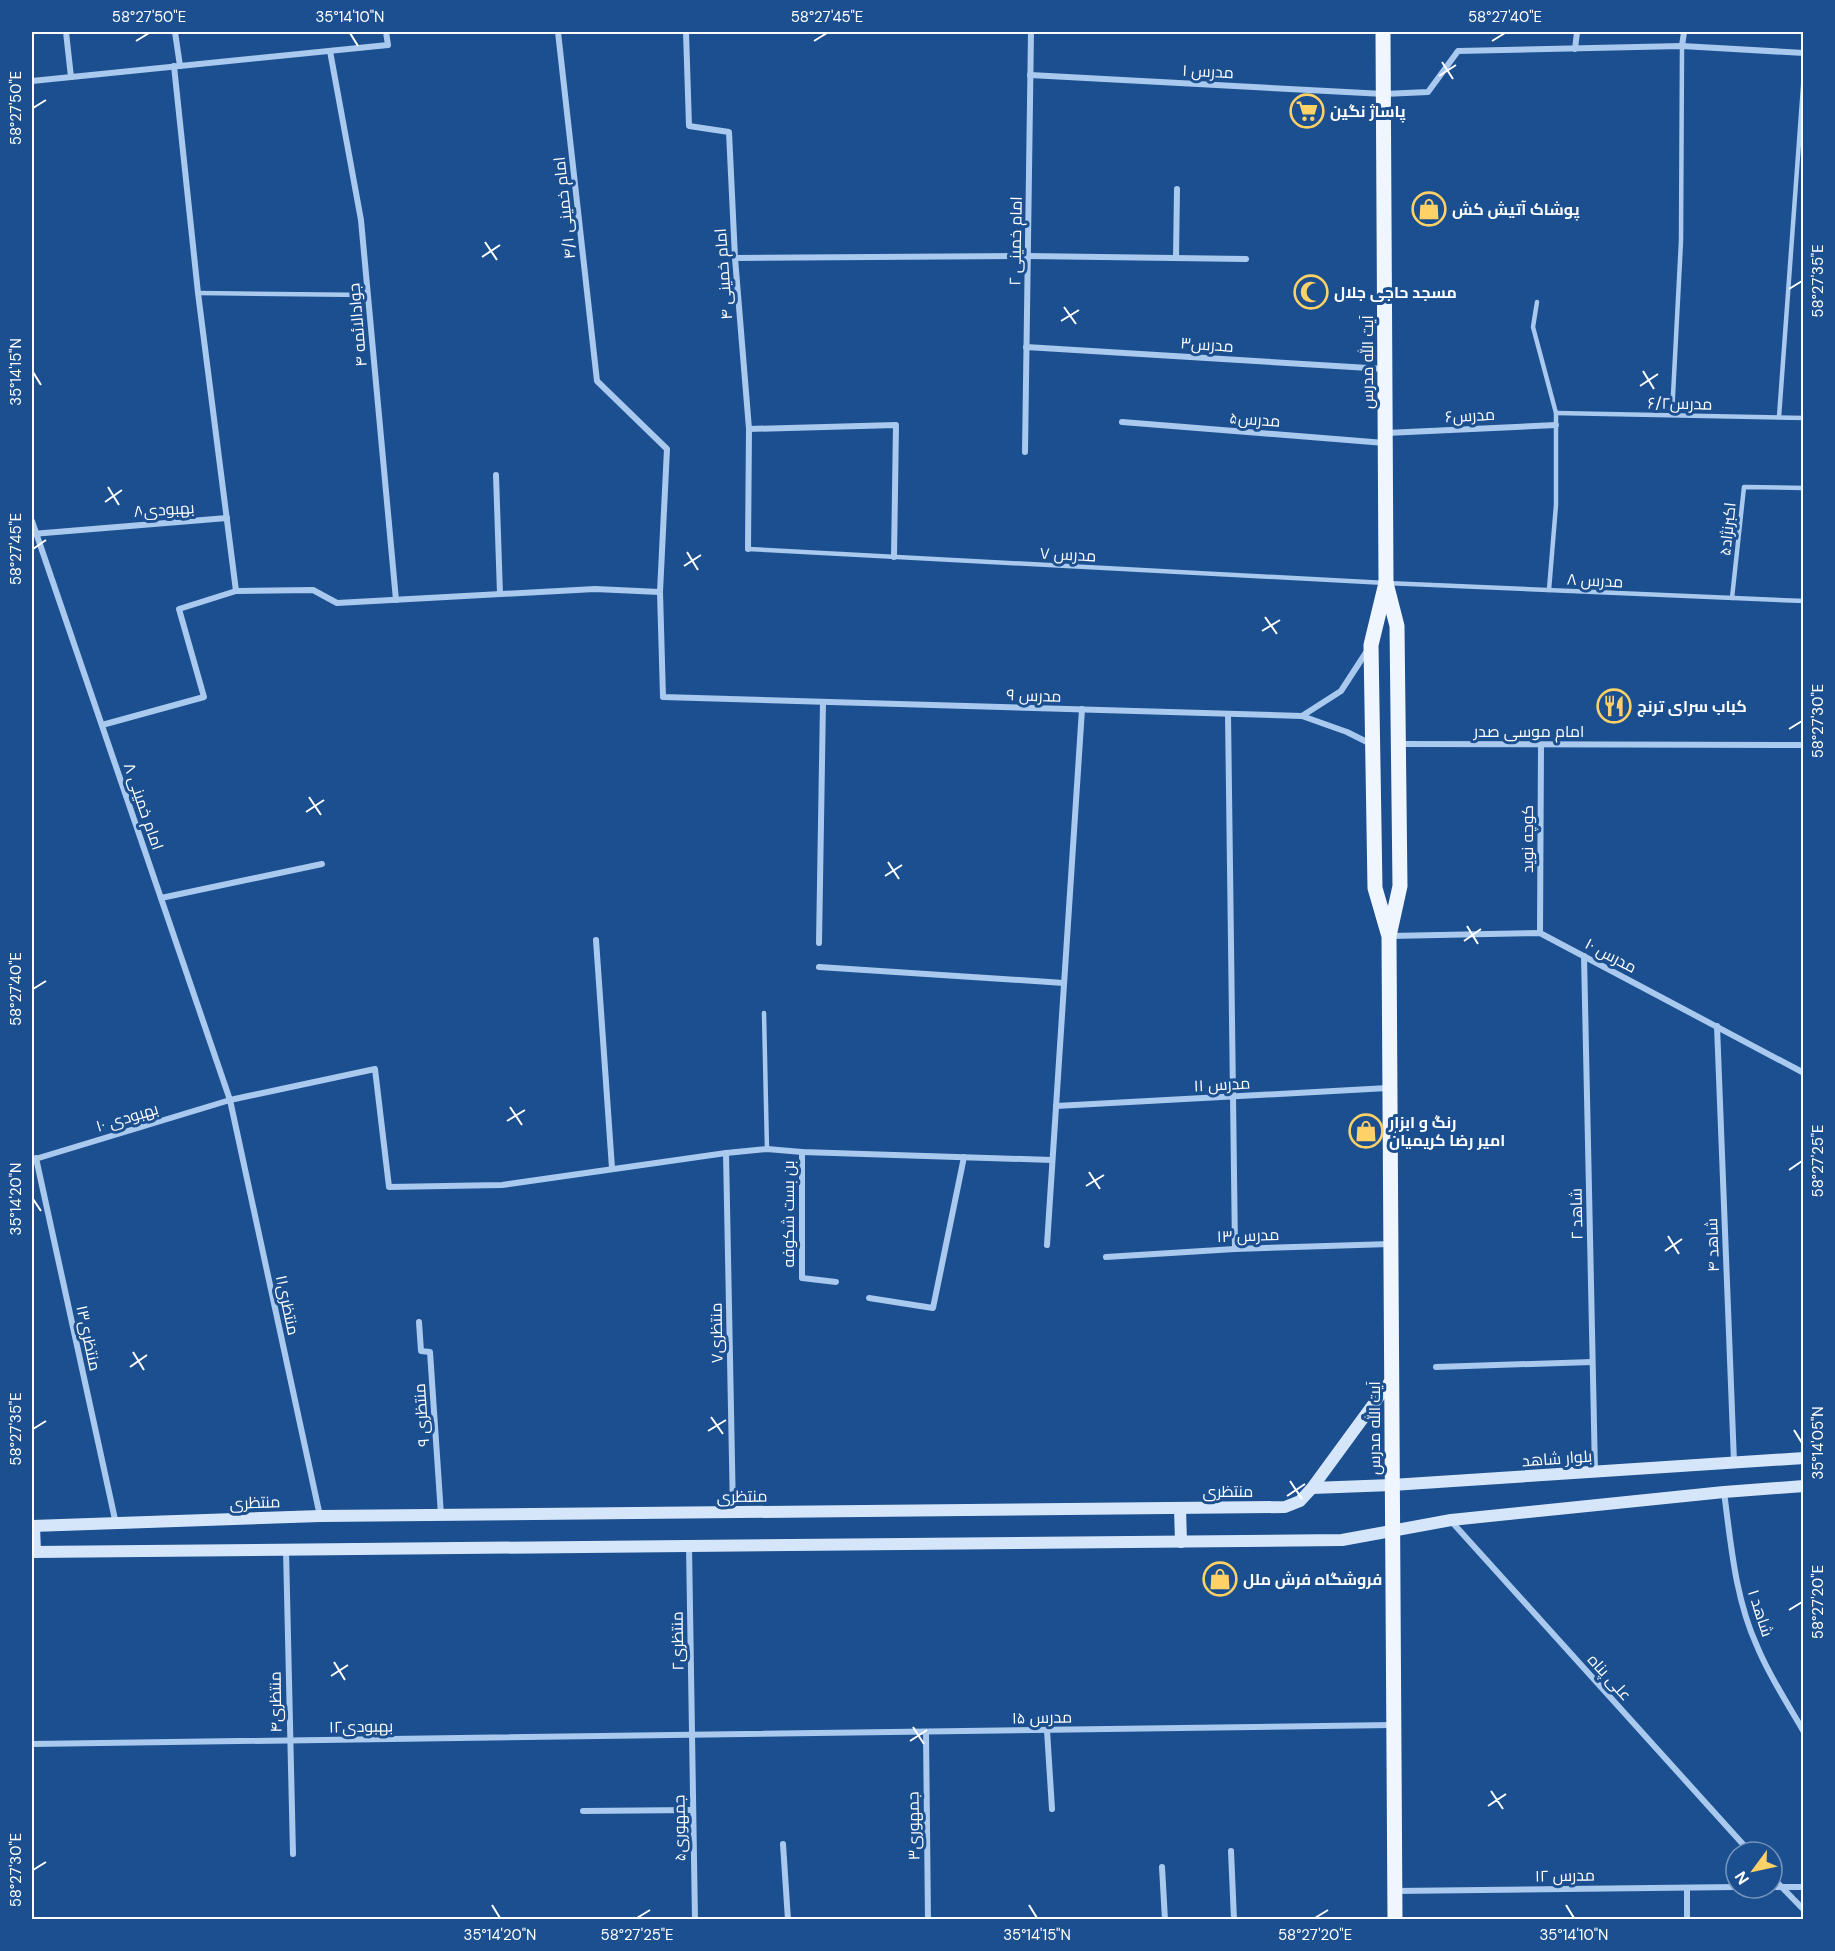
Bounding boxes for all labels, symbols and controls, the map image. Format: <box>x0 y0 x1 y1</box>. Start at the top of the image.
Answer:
text: 58°27'50"E <box>112 7 186 27</box>
text: 35°14'10"N <box>315 7 385 27</box>
text: 58°27'45"E <box>791 7 863 27</box>
text: 58°27'40"E <box>1468 7 1542 27</box>
street label: مدرس ۱ <box>1182 60 1234 83</box>
text: 58°27'50"E <box>6 71 26 145</box>
supermarket icon: پاساژ نگین <box>1289 93 1325 129</box>
place label: پاساژ نگین <box>1330 101 1406 123</box>
street label: امام خمینی ۴/۱ <box>549 156 581 260</box>
shop icon: پوشاک آتیش کش <box>1411 191 1447 227</box>
street label: امام خمینی ۲ <box>1004 196 1028 286</box>
place label: پوشاک آتیش کش <box>1452 199 1580 221</box>
street label: امام خمینی ۴ <box>710 227 738 320</box>
text: 58°27'35"E <box>1808 244 1828 318</box>
mosque icon: مسجد حاجی جلال <box>1293 274 1329 310</box>
street label: جوادالائمه ۴ <box>343 282 372 368</box>
place label: مسجد حاجی جلال <box>1334 282 1457 303</box>
street label: آیت الله مدرس <box>1357 314 1378 409</box>
street label: مدرس۳ <box>1180 332 1234 357</box>
text: 35°14'15"N <box>6 338 26 406</box>
street label: مدرس۶/۲ <box>1647 392 1713 415</box>
street label: مدرس۶ <box>1444 404 1496 427</box>
street label: مدرس۵ <box>1229 407 1281 432</box>
street label: بهبودی۸ <box>133 497 195 522</box>
street label: اکبرنژاد۵ <box>1714 501 1741 557</box>
text: 58°27'45"E <box>6 513 26 585</box>
street label: مدرس ۷ <box>1039 543 1097 566</box>
street label: مدرس ۸ <box>1566 569 1624 592</box>
street label: مدرس ۹ <box>1006 684 1062 707</box>
text: 58°27'30"E <box>1808 684 1828 758</box>
restaurant icon: کباب سرای ترنج <box>1596 688 1632 724</box>
place label: کباب سرای ترنج <box>1637 696 1747 717</box>
street label: امام موسی صدر <box>1473 721 1584 743</box>
street label: امام خمینی ۸ <box>118 760 168 853</box>
street label: کوچه نوید <box>1517 805 1539 873</box>
street label: مدرس ۱۰ <box>1581 933 1640 978</box>
text: 58°27'40"E <box>6 952 26 1026</box>
street label: مدرس ۱۱ <box>1193 1073 1251 1096</box>
street label: بهبودی ۱۰ <box>93 1098 161 1137</box>
place label: رنگ و ابزار امیر رضا کریمیان <box>1388 1112 1505 1151</box>
shop icon: رنگ و ابزار امیر رضا کریمیان <box>1348 1113 1384 1149</box>
text: 58°27'25"E <box>1808 1124 1828 1198</box>
street label: بن بست شکوفه <box>778 1160 799 1268</box>
text: 35°14'20"N <box>6 1163 26 1235</box>
street label: شاهد ۲ <box>1566 1188 1587 1240</box>
street label: شاهد ۴ <box>1701 1218 1724 1272</box>
street label: مدرس ۱۳ <box>1216 1224 1280 1247</box>
street label: منتظری۱۱ <box>271 1273 304 1337</box>
street label: منتظری۷ <box>705 1302 728 1364</box>
street label: منتظری۱۳ <box>71 1303 106 1373</box>
street label: آیت الله مدرس <box>1364 1380 1385 1475</box>
street label: منتظری ۹ <box>409 1383 434 1447</box>
text: 58°27'35"E <box>6 1392 26 1466</box>
text: 35°14'05"N <box>1808 1406 1828 1480</box>
street label: بلوار شاهد <box>1521 1446 1593 1471</box>
street label: منتظری <box>1203 1481 1253 1502</box>
street label: منتظری <box>716 1486 768 1507</box>
street label: منتظری <box>229 1491 281 1514</box>
shop icon: فروشگاه فرش ملل <box>1202 1561 1238 1597</box>
text: 58°27'20"E <box>1808 1565 1828 1639</box>
place label: فروشگاه فرش ملل <box>1243 1569 1382 1590</box>
street label: شاهد ۱ <box>1743 1587 1778 1639</box>
street label: منتظری۲ <box>666 1611 689 1671</box>
street label: علی پناه <box>1582 1650 1636 1706</box>
street label: منتظری۴ <box>264 1671 287 1733</box>
street label: مدرس ۱۵ <box>1012 1706 1072 1729</box>
street label: بهبودی۱۲ <box>329 1715 393 1738</box>
street label: جمهوری۳ <box>902 1791 925 1861</box>
street label: جمهوری۵ <box>668 1794 691 1862</box>
text: 58°27'30"E <box>6 1833 26 1907</box>
north arrow <box>1724 1840 1784 1900</box>
street label: مدرس ۱۲ <box>1535 1864 1595 1887</box>
text: N <box>1730 1867 1754 1889</box>
text: 35°14'20"N <box>464 1925 536 1945</box>
text: 58°27'25"E <box>600 1925 674 1945</box>
text: 35°14'15"N <box>1003 1925 1071 1945</box>
text: 58°27'20"E <box>1278 1925 1352 1945</box>
text: 35°14'10"N <box>1539 1925 1609 1945</box>

